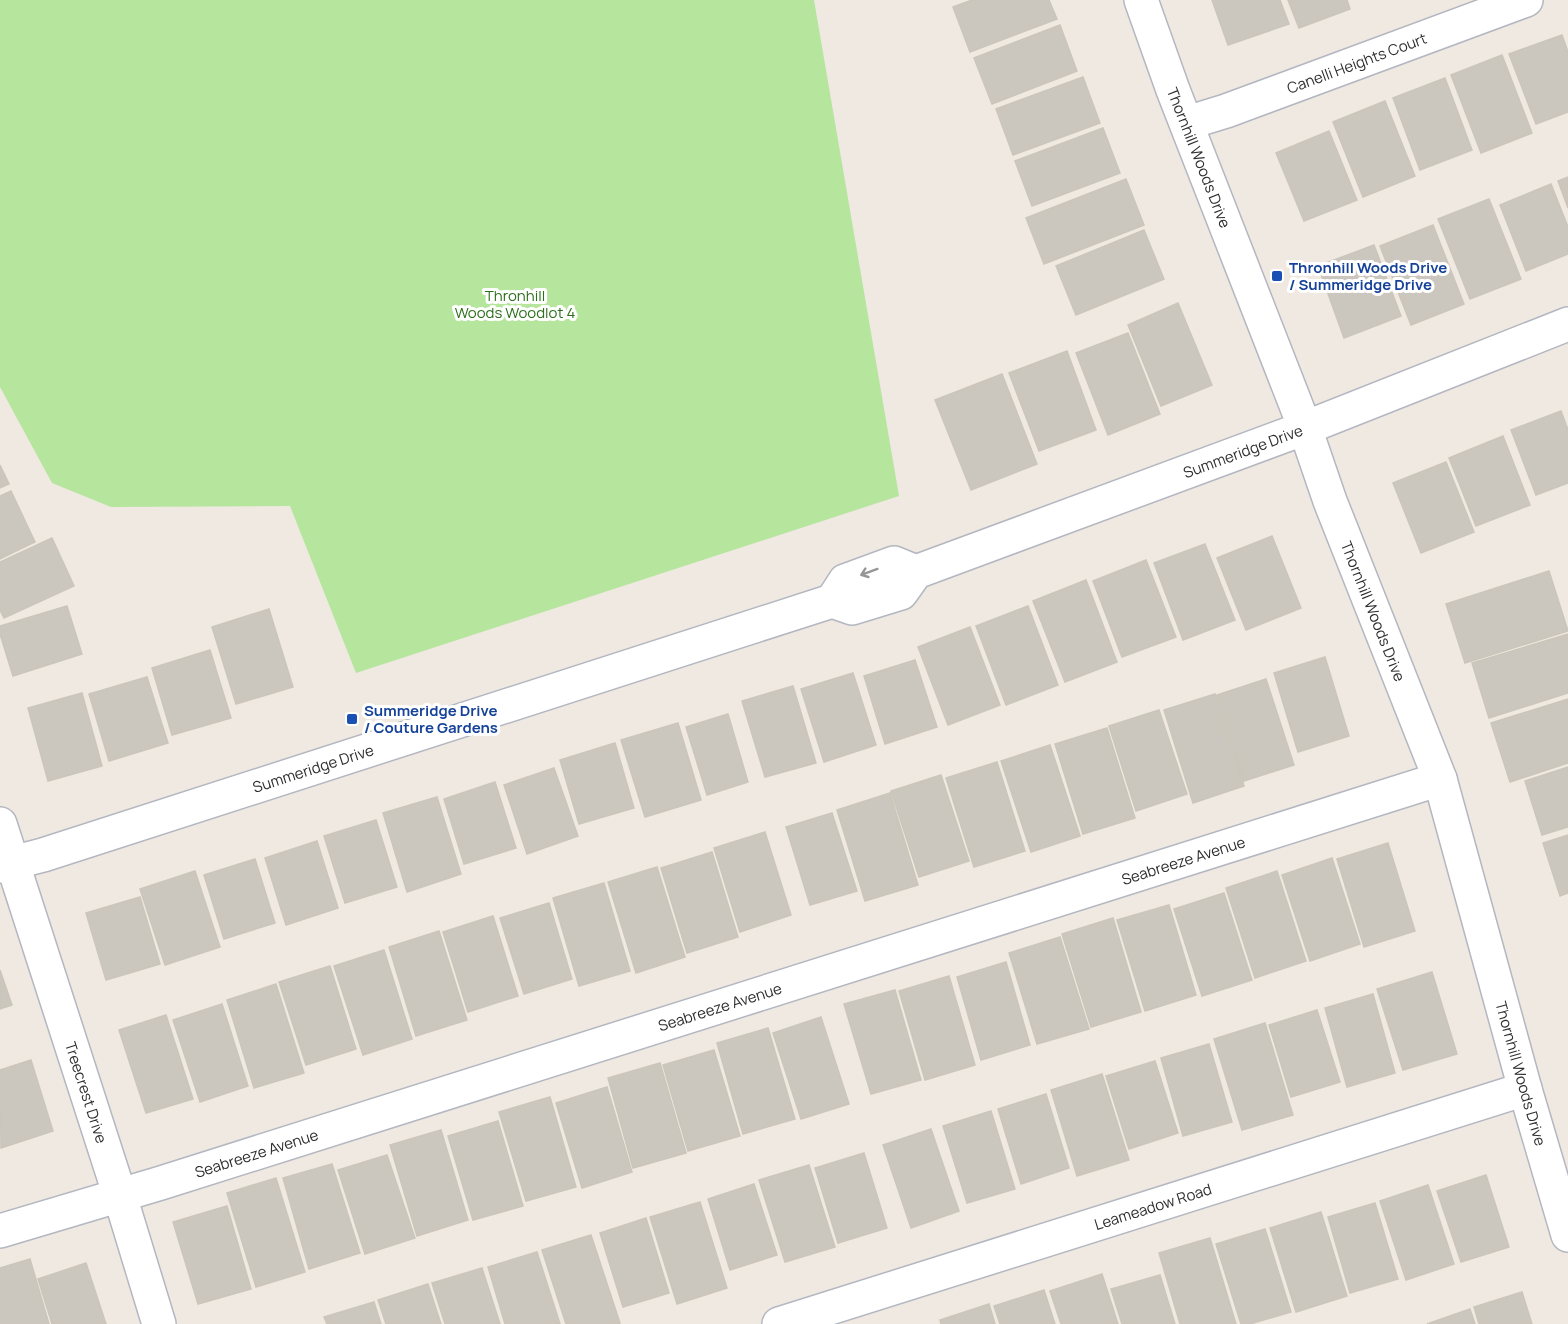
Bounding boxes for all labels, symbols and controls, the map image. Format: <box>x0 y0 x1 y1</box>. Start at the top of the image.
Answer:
street label: Canelli Heights Court <box>1284 27 1429 98</box>
street label: Thornhill Woods Drive <box>1162 84 1236 231</box>
place label: Thronhill Woods Drive / Summeridge Drive <box>1289 257 1447 295</box>
marker: Thronhill Woods Drive / Summeridge Drive <box>1270 269 1284 283</box>
park label: Thronhill Woods Woodlot 4 <box>455 285 575 323</box>
street label: Summeridge Drive <box>1180 419 1306 483</box>
street label: Thornhill Woods Drive <box>1336 538 1411 685</box>
one-way arrow <box>861 567 879 578</box>
place label: Summeridge Drive / Couture Gardens <box>364 700 498 738</box>
marker: Summeridge Drive / Couture Gardens <box>345 712 359 726</box>
street label: Summeridge Drive <box>250 739 376 797</box>
street label: Seabreeze Avenue <box>1119 831 1248 889</box>
street label: Seabreeze Avenue <box>655 977 784 1036</box>
street label: Thornhill Woods Drive <box>1491 999 1552 1148</box>
street label: Treecrest Drive <box>60 1039 113 1146</box>
street label: Seabreeze Avenue <box>192 1123 321 1182</box>
street label: Leameadow Road <box>1092 1178 1214 1235</box>

